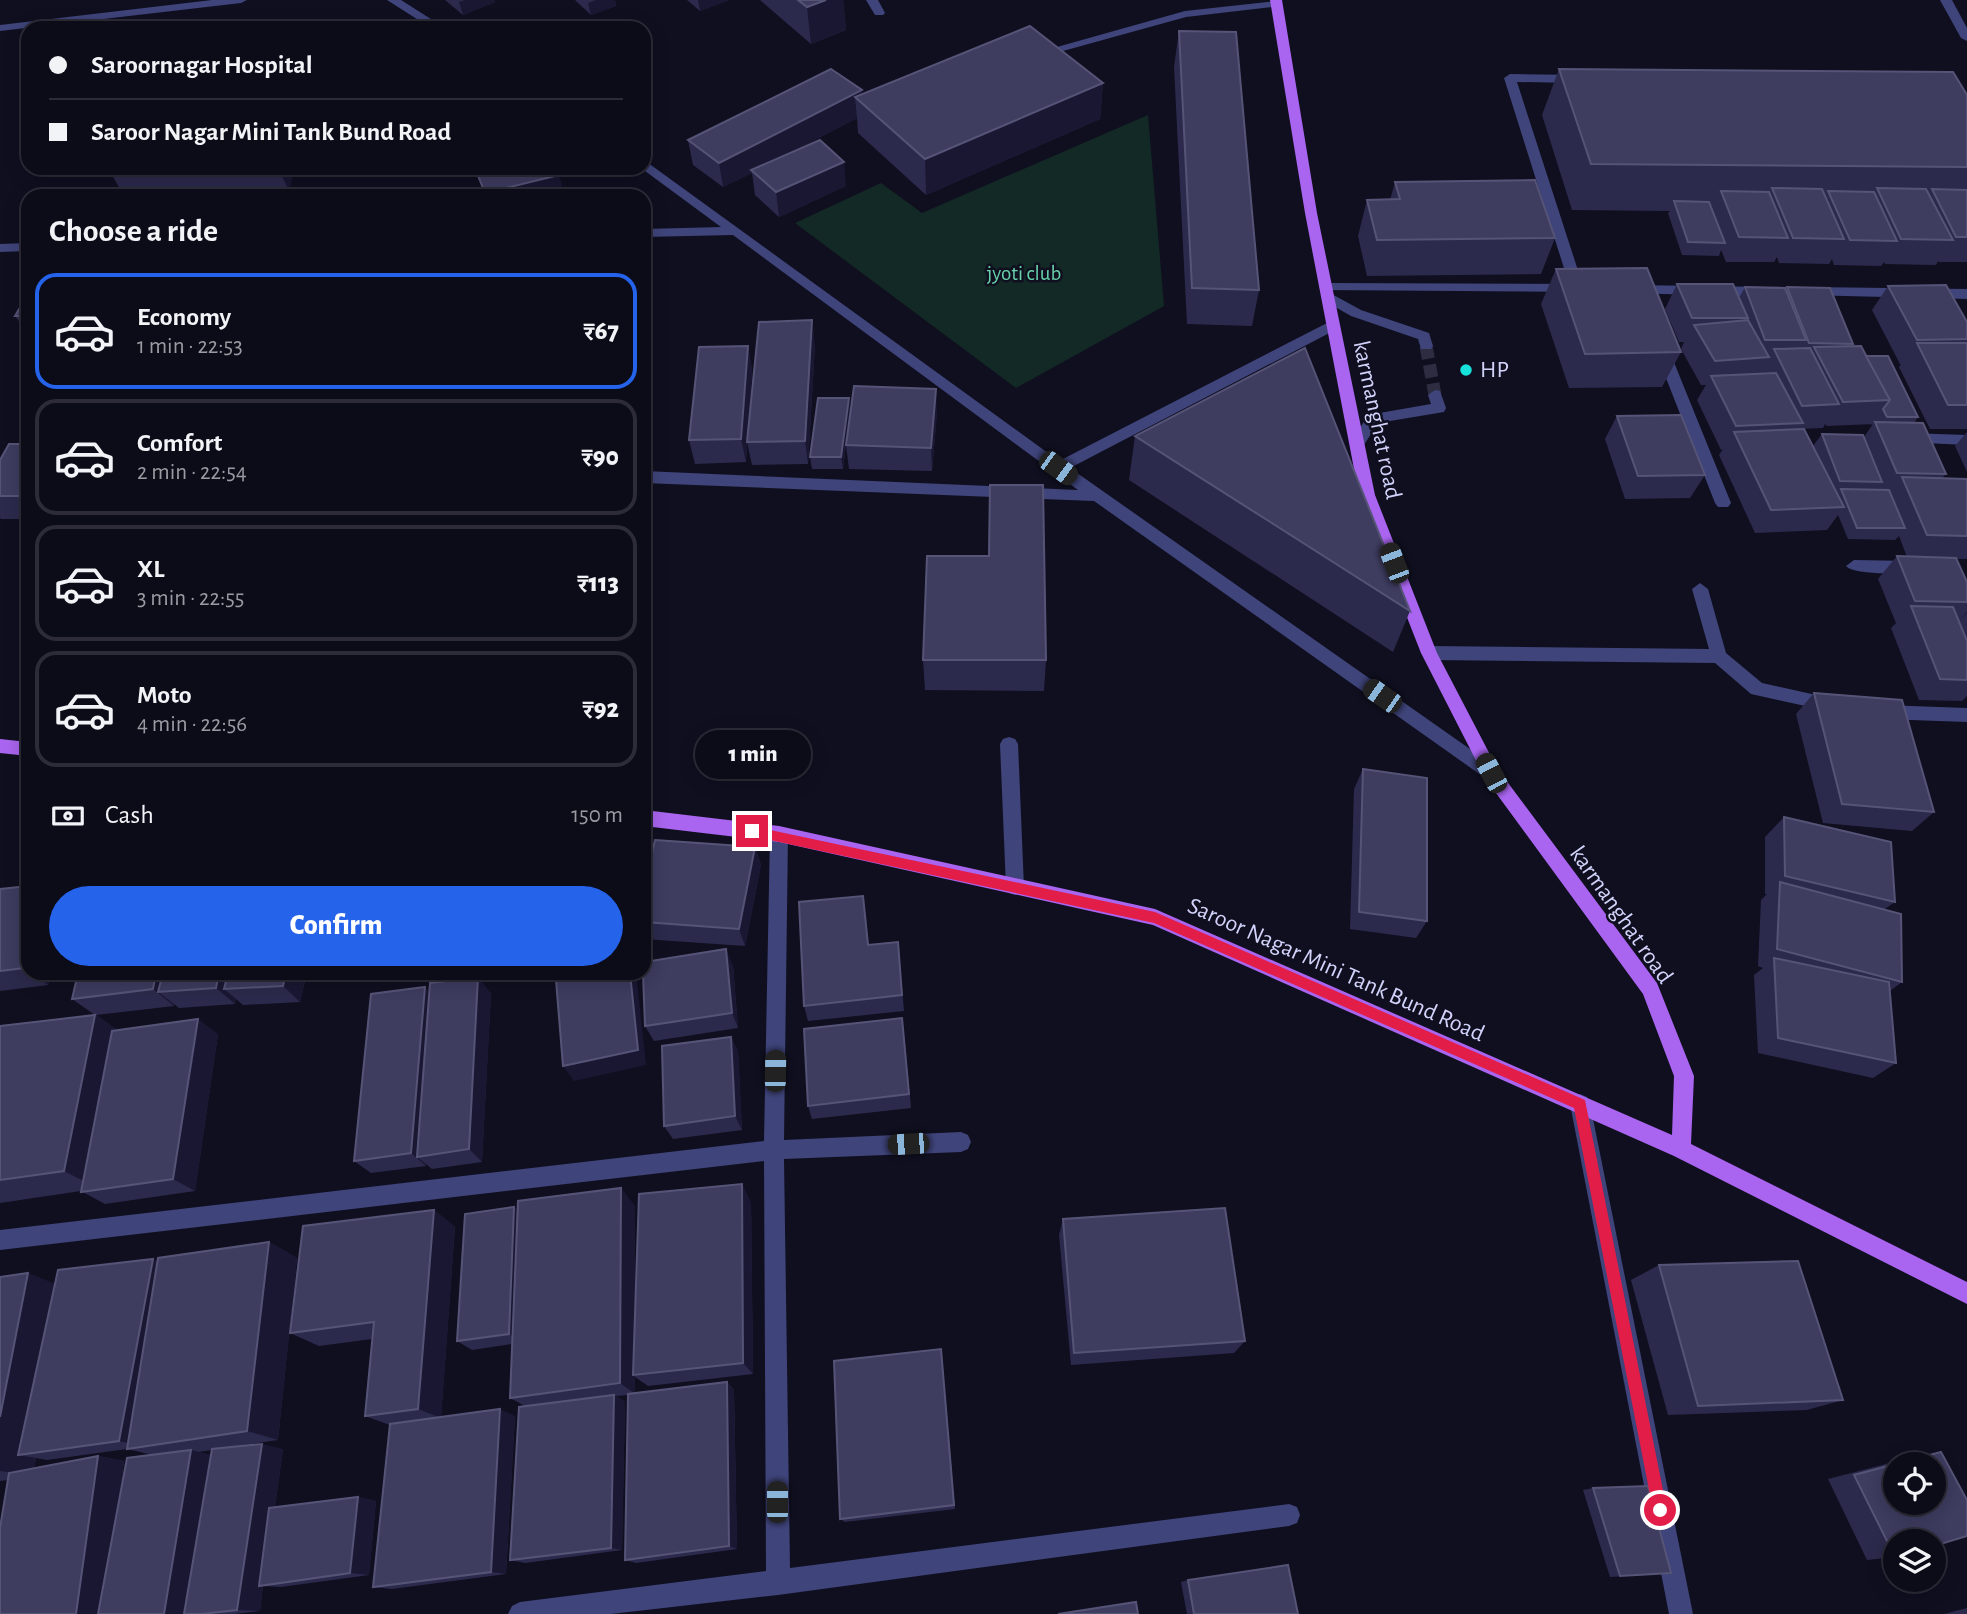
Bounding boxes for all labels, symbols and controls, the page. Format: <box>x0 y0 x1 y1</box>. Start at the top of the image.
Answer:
text: Saroornagar Hospital <box>91 52 313 78</box>
text: Saroor Nagar Mini Tank Bund Road <box>91 119 451 145</box>
text: Choose a ride <box>49 215 218 247</box>
park label: jyoti club <box>987 263 1061 284</box>
icon: car <box>53 300 116 363</box>
text: Economy <box>137 304 231 330</box>
text: ₹67 <box>584 318 619 344</box>
text: 1 min · 22:53 <box>137 335 243 358</box>
street label: karmanghat road <box>1348 339 1406 501</box>
place label: HP <box>1480 358 1509 382</box>
marker: HP <box>1458 362 1474 378</box>
icon: car <box>53 426 116 489</box>
text: Comfort <box>137 430 222 456</box>
text: ₹90 <box>582 444 619 470</box>
car <box>1035 447 1082 489</box>
text: 2 min · 22:54 <box>137 461 247 484</box>
car <box>1377 540 1412 586</box>
icon: car <box>53 552 116 615</box>
text: XL <box>137 556 164 582</box>
text: ₹113 <box>577 570 619 596</box>
text: 3 min · 22:55 <box>137 587 244 610</box>
car <box>1359 675 1406 717</box>
icon: car <box>53 678 116 741</box>
text: Moto <box>137 682 192 708</box>
text: ₹92 <box>583 696 619 722</box>
text: 4 min · 22:56 <box>137 713 247 736</box>
callout: 1 min <box>694 730 810 778</box>
text: 1 min <box>729 743 777 766</box>
car <box>1472 750 1511 796</box>
icon: cash <box>49 797 87 835</box>
text: Cash <box>105 802 154 828</box>
text: 150 m <box>571 804 623 827</box>
route end <box>736 815 768 847</box>
street label: karmanghat road <box>1565 842 1677 988</box>
button: Confirm <box>49 886 623 966</box>
street label: Saroor Nagar Mini Tank Bund Road <box>1184 894 1488 1046</box>
car <box>765 1050 786 1092</box>
car <box>887 1132 930 1156</box>
map controls <box>1883 1452 1946 1592</box>
button: locate <box>1883 1452 1946 1515</box>
car <box>767 1481 788 1523</box>
route start <box>1644 1494 1676 1526</box>
button: layers <box>1883 1529 1946 1592</box>

